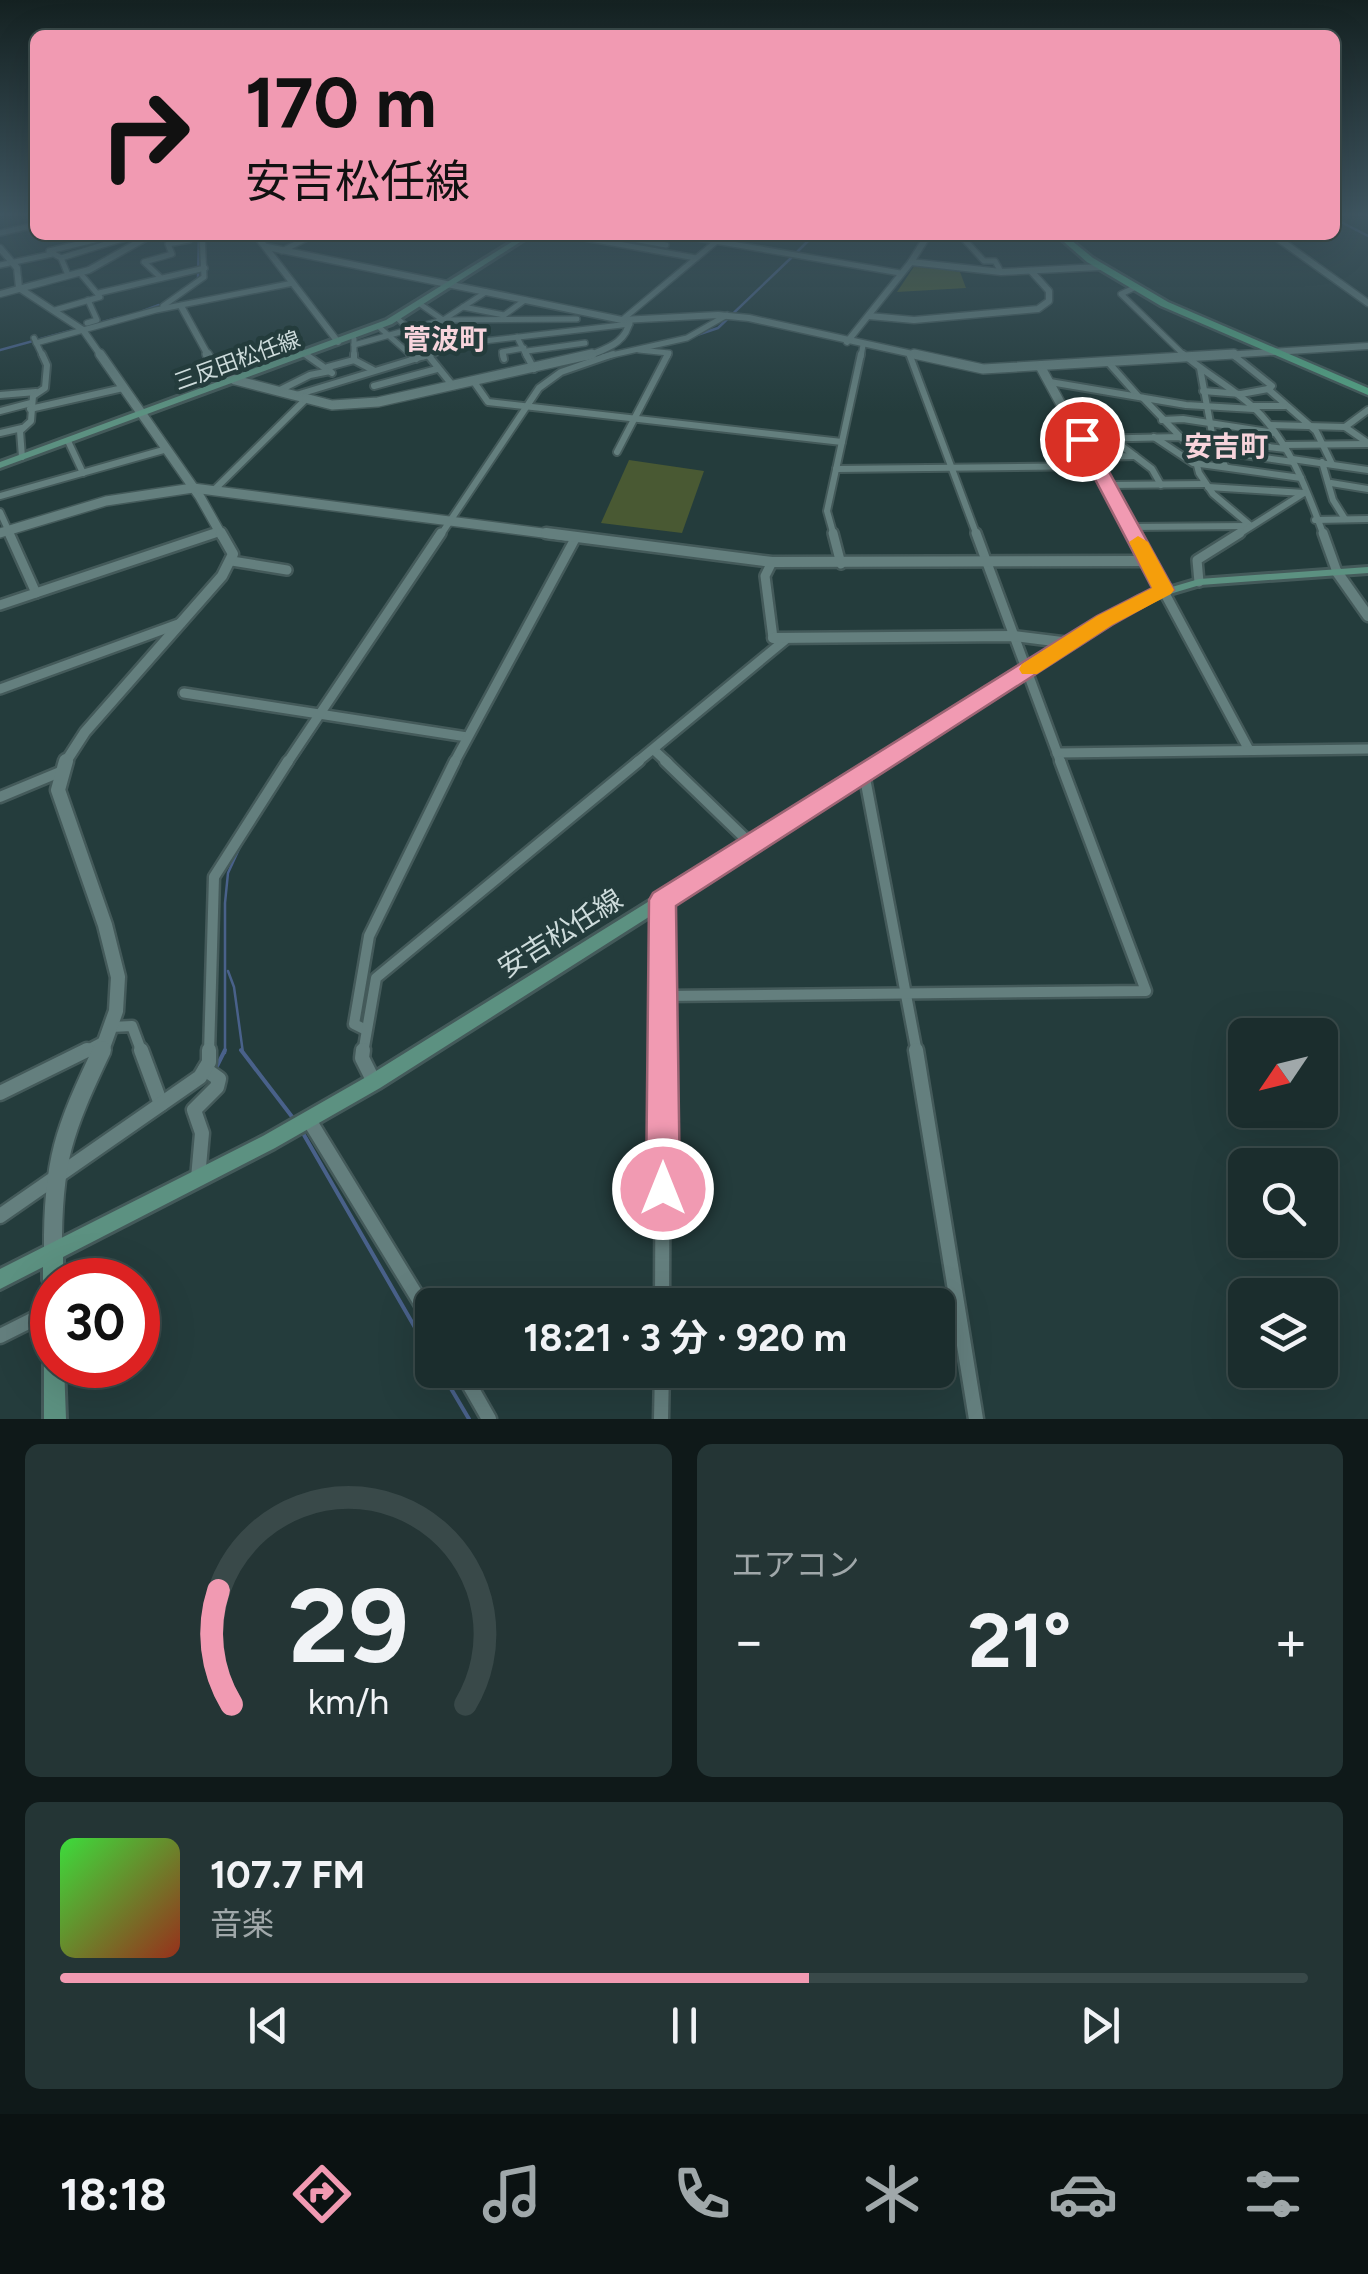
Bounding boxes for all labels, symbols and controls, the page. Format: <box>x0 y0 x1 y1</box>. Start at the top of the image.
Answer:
text: 170 m <box>245 60 437 145</box>
icon: right <box>80 70 210 200</box>
text: 安吉松任線 <box>245 154 470 208</box>
district label: 菅波町 <box>403 322 487 356</box>
street label: 三反田松任線 <box>171 325 304 396</box>
pin <box>1040 397 1125 482</box>
icon: arrive <box>1055 412 1110 467</box>
district label: 安吉町 <box>1184 429 1268 463</box>
street label: 安吉松任線 <box>492 881 628 985</box>
north arrow <box>1228 1018 1338 1128</box>
map controls <box>1228 1018 1338 1388</box>
position arrow <box>611 1137 715 1241</box>
button: search <box>1228 1148 1338 1258</box>
speed limit sign: 30 <box>30 1258 160 1388</box>
button: layers <box>1228 1278 1338 1388</box>
text: 18:21 · 3 分 · 920 m <box>523 1315 847 1361</box>
text: エアコン <box>732 1546 860 1584</box>
text: 29 <box>288 1563 409 1688</box>
text: 21° <box>968 1596 1071 1686</box>
text: − <box>732 1608 766 1674</box>
text: + <box>1274 1608 1308 1674</box>
text: km/h <box>307 1680 389 1723</box>
text: 107.7 FM <box>210 1852 365 1898</box>
text: 音楽 <box>210 1905 274 1943</box>
icon: previous <box>241 1998 296 2053</box>
icon: pause <box>657 1998 712 2053</box>
icon: next <box>1073 1998 1128 2053</box>
icon: directions <box>287 2159 357 2229</box>
icon: music <box>477 2159 547 2229</box>
icon: phone <box>667 2159 737 2229</box>
icon: climate <box>857 2159 927 2229</box>
icon: car <box>1048 2159 1118 2229</box>
icon: filters <box>1238 2159 1308 2229</box>
text: 18:18 <box>60 2167 167 2221</box>

